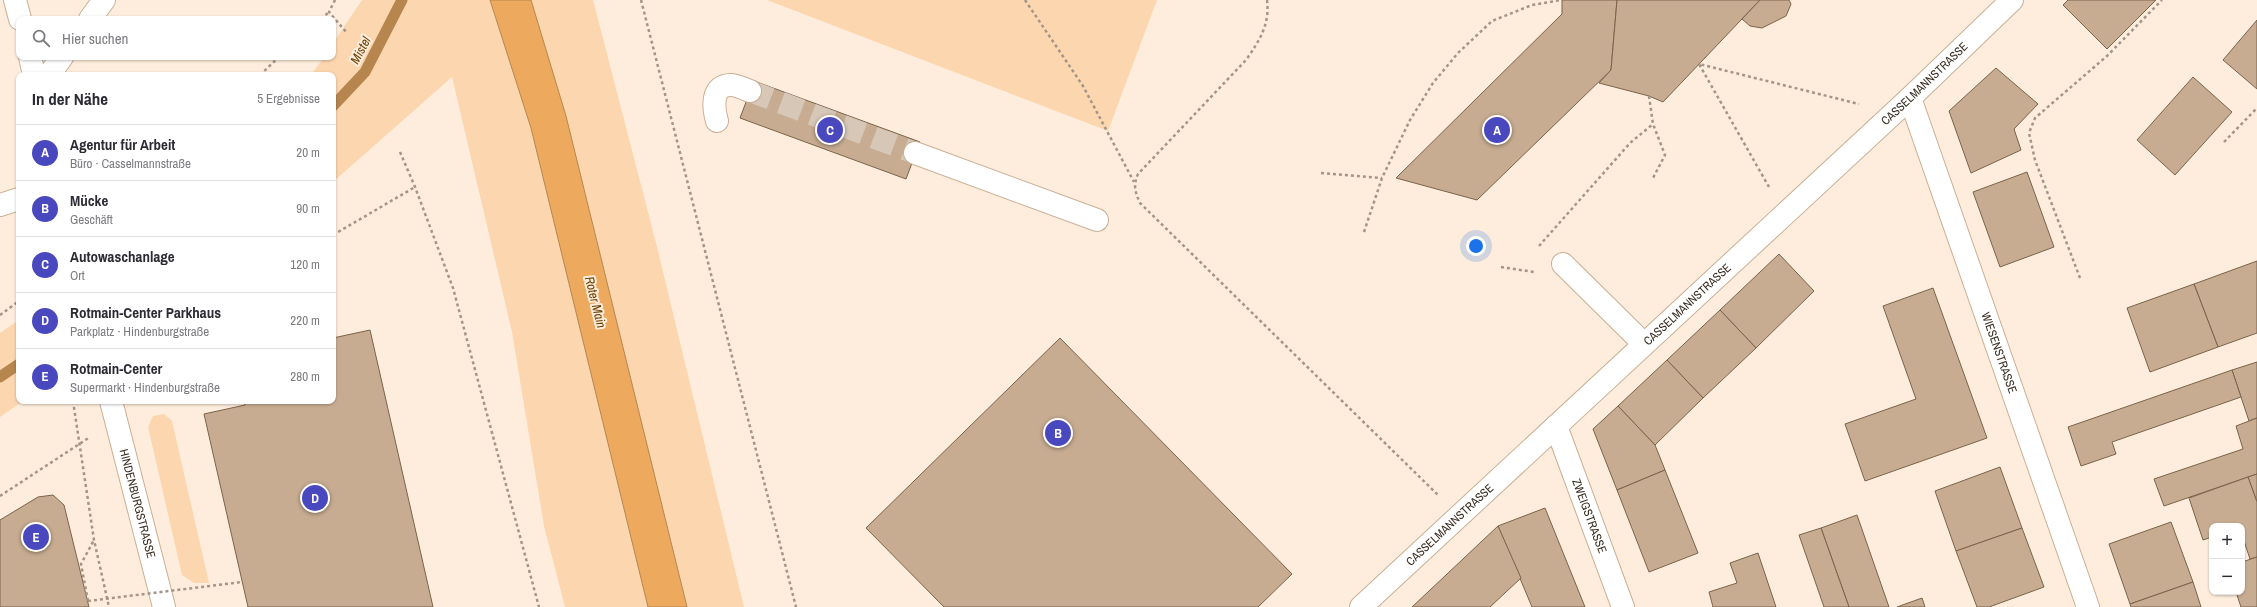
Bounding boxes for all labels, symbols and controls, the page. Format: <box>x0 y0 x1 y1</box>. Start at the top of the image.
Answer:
search box <box>16 16 336 60</box>
icon: search <box>30 27 52 49</box>
text: Hier suchen <box>62 28 128 49</box>
water label: Mistel <box>346 33 375 67</box>
street label: CASSELMANNSTRASSE <box>1878 39 1971 129</box>
text: In der Nähe <box>32 87 108 110</box>
text: 5 Ergebnisse <box>257 90 320 107</box>
pin: C <box>817 115 843 145</box>
pin: A <box>1484 115 1510 145</box>
text: Agentur für Arbeit <box>70 134 175 155</box>
text: A <box>41 144 49 161</box>
text: 20 m <box>296 144 320 161</box>
text: Büro · Casselmannstraße <box>70 155 191 172</box>
text: Mücke <box>70 190 108 211</box>
text: B <box>41 200 49 217</box>
text: 90 m <box>296 200 320 217</box>
text: Geschäft <box>70 211 113 228</box>
your location <box>1466 236 1486 256</box>
text: Autowaschanlage <box>70 246 175 267</box>
text: C <box>41 256 49 273</box>
text: 120 m <box>290 256 320 273</box>
street label: CASSELMANNSTRASSE <box>1640 260 1735 349</box>
text: Ort <box>70 267 85 284</box>
water label: Roter Main <box>581 274 610 330</box>
text: Rotmain-Center Parkhaus <box>70 302 221 323</box>
street label: WIESENSTRASSE <box>1978 310 2021 396</box>
text: D <box>41 312 49 329</box>
text: 220 m <box>290 312 320 329</box>
text: Parkplatz · Hindenburgstraße <box>70 323 209 340</box>
text: Rotmain-Center <box>70 358 162 379</box>
text: E <box>41 368 49 385</box>
text: 280 m <box>290 368 320 385</box>
text: Supermarkt · Hindenburgstraße <box>70 379 220 396</box>
pin: B <box>1045 418 1071 448</box>
street label: HINDENBURGSTRASSE <box>116 447 159 560</box>
street label: ZWEIGSTRASSE <box>1568 477 1610 556</box>
street label: CASSELMANNSTRASSE <box>1403 480 1497 569</box>
pin: D <box>302 483 328 513</box>
pin: E <box>23 522 49 552</box>
map controls <box>2209 523 2245 595</box>
button: + <box>2209 523 2245 559</box>
button: − <box>2209 559 2245 595</box>

